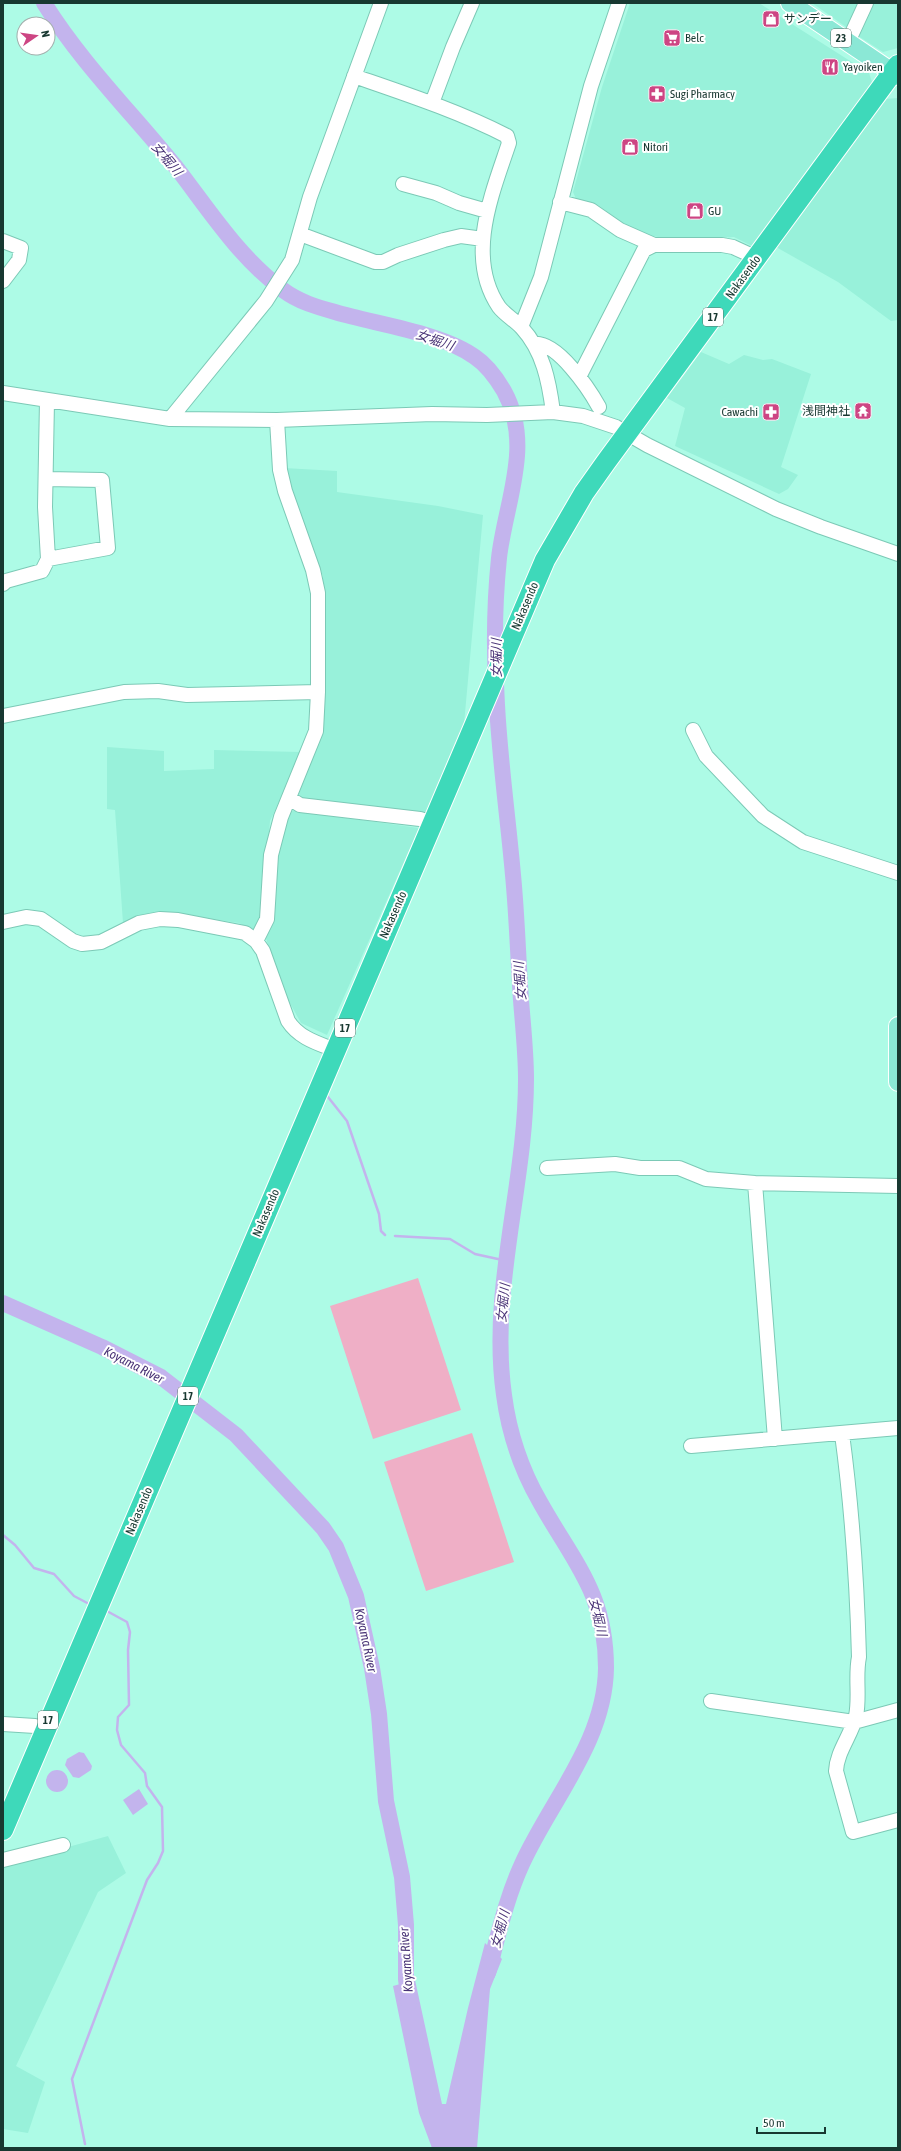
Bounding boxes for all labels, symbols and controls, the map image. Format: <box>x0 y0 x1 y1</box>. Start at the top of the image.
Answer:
shop icon: サンデー <box>761 9 781 29</box>
place label: サンデー <box>784 12 832 26</box>
north arrow <box>16 16 56 56</box>
supermarket icon: Belc <box>662 28 682 48</box>
text: N <box>39 29 52 38</box>
road number: 23 <box>831 29 851 47</box>
place label: Belc <box>685 31 704 45</box>
restaurant icon: Yayoiken <box>820 57 840 77</box>
place label: Yayoiken <box>843 60 883 74</box>
pharmacy icon: Sugi Pharmacy <box>647 84 667 104</box>
place label: Sugi Pharmacy <box>670 87 735 101</box>
shop icon: Nitori <box>620 137 640 157</box>
water label: 女堀川 <box>149 139 187 180</box>
place label: Nitori <box>643 140 668 154</box>
shop icon: GU <box>685 201 705 221</box>
place label: GU <box>708 204 721 218</box>
street label: Nakasendo <box>723 252 764 301</box>
road number: 17 <box>703 308 723 326</box>
water label: 女堀川 <box>414 327 458 354</box>
temple icon: 浅間神社 <box>853 401 873 421</box>
pharmacy icon: Cawachi <box>761 402 781 422</box>
place label: 浅間神社 <box>802 404 850 418</box>
place label: Cawachi <box>721 405 758 419</box>
street label: Nakasendo <box>509 580 541 632</box>
water label: 女堀川 <box>489 637 504 678</box>
street label: Nakasendo <box>376 889 410 941</box>
water label: 女堀川 <box>511 959 529 1001</box>
road number: 17 <box>335 1019 355 1037</box>
street label: Nakasendo <box>250 1187 282 1239</box>
water label: 女堀川 <box>494 1281 513 1323</box>
water label: Koyama River <box>102 1344 167 1387</box>
road number: 17 <box>178 1387 198 1405</box>
street label: Nakasendo <box>123 1485 155 1537</box>
water label: 女堀川 <box>586 1596 610 1640</box>
water label: Koyama River <box>352 1607 380 1674</box>
road number: 17 <box>38 1711 58 1729</box>
water label: 女堀川 <box>488 1906 513 1950</box>
water label: Koyama River <box>396 1926 416 1993</box>
scale bar <box>757 2109 825 2135</box>
text: 50 m <box>763 2116 785 2130</box>

